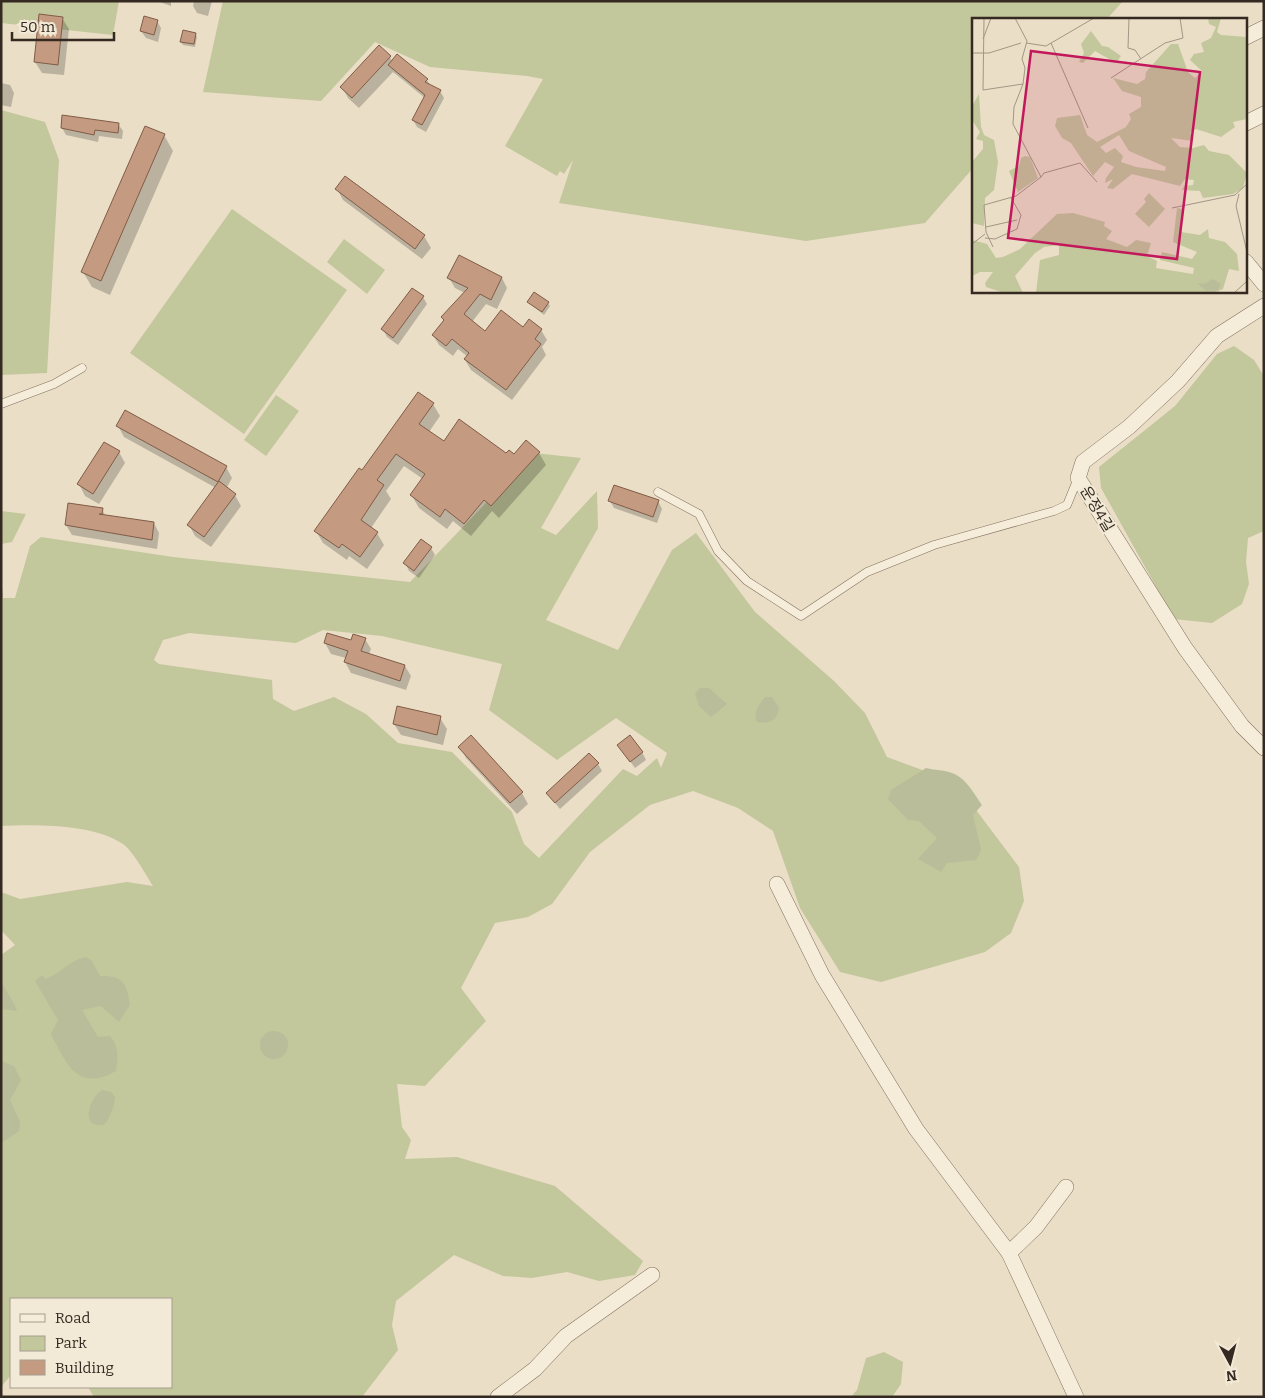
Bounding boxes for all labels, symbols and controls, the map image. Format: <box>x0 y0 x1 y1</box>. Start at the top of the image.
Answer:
scale bar <box>12 10 115 42</box>
text: 50 m <box>20 18 56 36</box>
inset map <box>972 18 1248 292</box>
street label: 운정4길 <box>1076 483 1118 535</box>
legend <box>10 1298 172 1388</box>
text: Road <box>55 1309 90 1327</box>
text: Park <box>55 1334 87 1352</box>
north arrow <box>1205 1338 1255 1388</box>
text: Building <box>55 1359 114 1377</box>
text: N <box>1225 1366 1238 1385</box>

